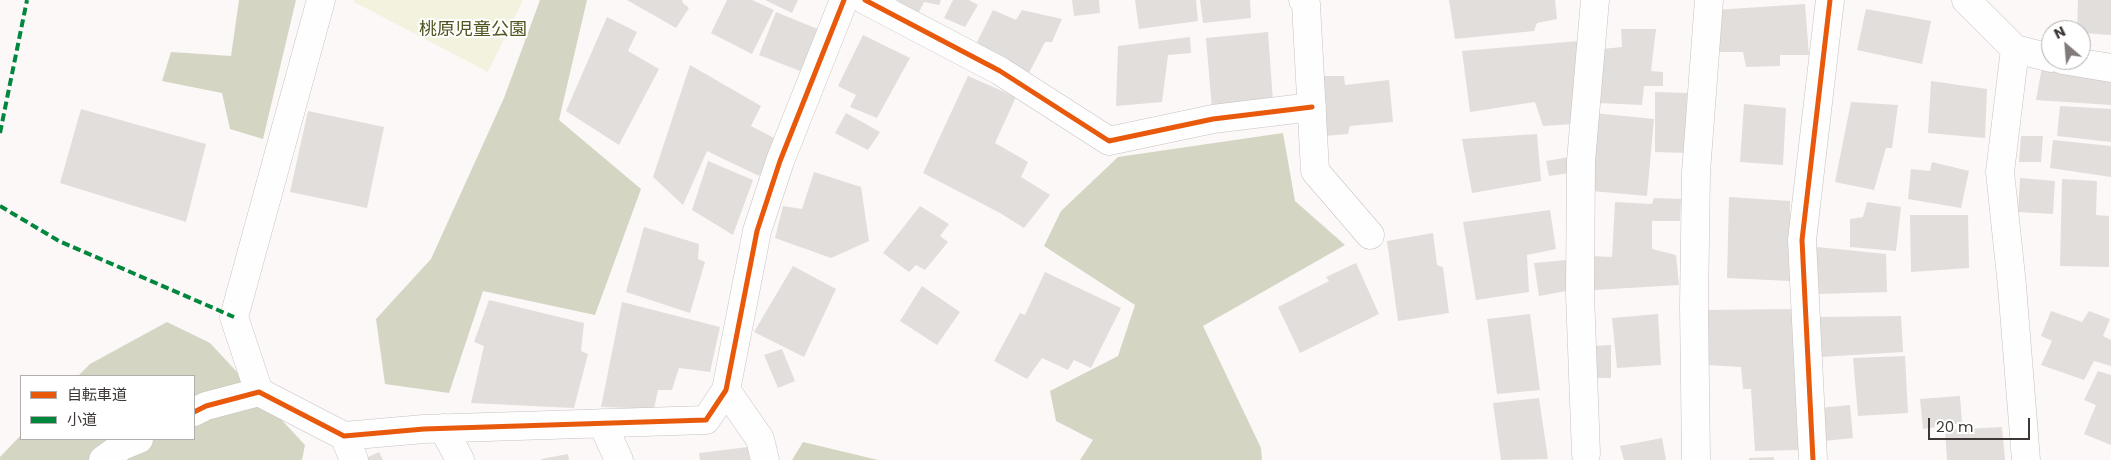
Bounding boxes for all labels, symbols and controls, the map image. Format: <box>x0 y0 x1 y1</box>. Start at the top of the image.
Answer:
park label: 桃原児童公園 <box>419 19 527 41</box>
north arrow <box>2041 20 2091 70</box>
text: N <box>2050 21 2069 44</box>
legend <box>20 375 195 440</box>
text: 自転車道 <box>67 384 127 405</box>
scale bar <box>1931 408 2034 440</box>
text: 小道 <box>67 409 97 430</box>
text: 20 m <box>1936 416 1974 437</box>

